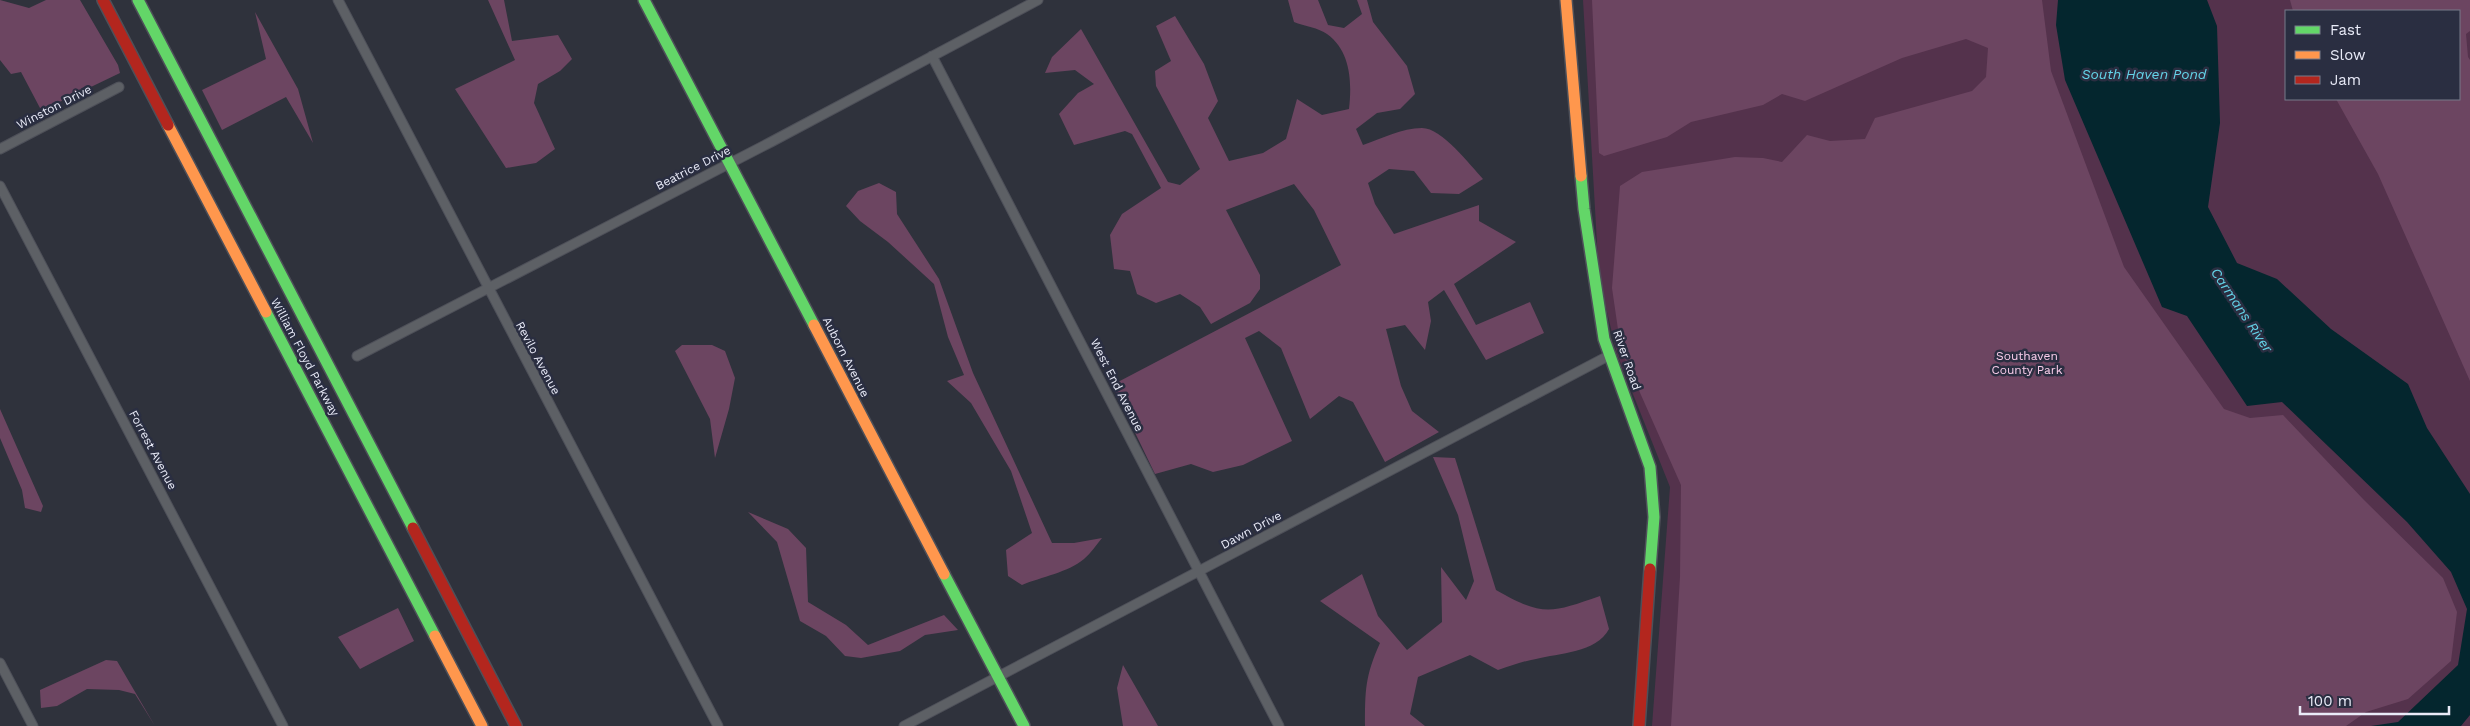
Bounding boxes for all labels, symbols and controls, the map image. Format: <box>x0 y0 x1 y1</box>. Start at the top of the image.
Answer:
legend <box>2285 10 2460 100</box>
text: Fast <box>2330 21 2362 39</box>
text: Slow <box>2330 46 2366 64</box>
water label: South Haven Pond <box>2082 66 2207 82</box>
text: Jam <box>2330 71 2361 89</box>
street label: Winston Drive <box>14 82 94 132</box>
street label: Beatrice Drive <box>653 143 733 193</box>
water label: Carmans River <box>2208 265 2276 356</box>
street label: William Floyd Parkway <box>268 296 342 419</box>
street label: Auborn Avenue <box>820 314 872 400</box>
street label: Revilo Avenue <box>513 319 563 397</box>
street label: River Road <box>1610 328 1644 392</box>
street label: West End Avenue <box>1088 336 1146 434</box>
park label: Southaven County Park <box>1991 349 2063 377</box>
street label: Forrest Avenue <box>126 408 180 492</box>
street label: Dawn Drive <box>1218 508 1284 552</box>
scale bar <box>2300 684 2449 716</box>
text: 100 m <box>2308 692 2352 710</box>

